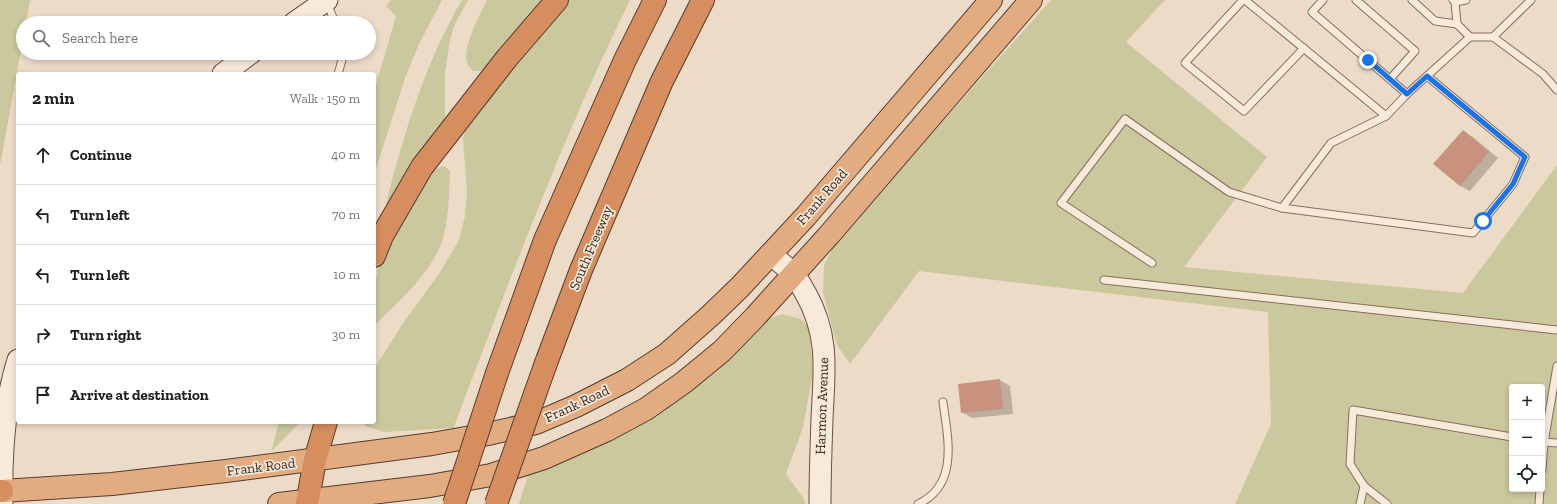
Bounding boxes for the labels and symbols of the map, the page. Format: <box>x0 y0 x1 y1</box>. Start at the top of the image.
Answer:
route end <box>1359 51 1377 69</box>
street label: Frank Road <box>793 165 851 229</box>
street label: South Freeway <box>566 203 617 293</box>
route start <box>1474 212 1492 230</box>
street label: Harmon Avenue <box>812 357 832 455</box>
street label: Frank Road <box>542 382 612 426</box>
street label: Frank Road <box>226 454 297 480</box>

